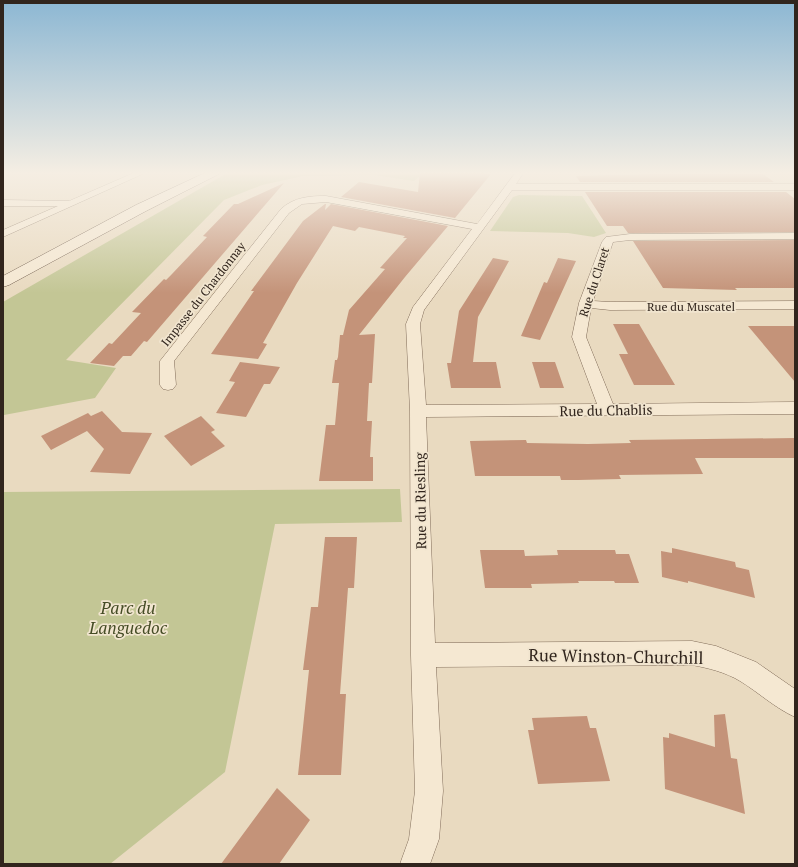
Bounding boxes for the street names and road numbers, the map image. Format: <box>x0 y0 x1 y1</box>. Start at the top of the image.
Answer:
street label: Impasse du Chardonnay <box>158 238 249 349</box>
street label: Rue du Claret <box>576 245 612 319</box>
street label: Rue du Muscatel <box>647 299 735 314</box>
street label: Rue du Chablis <box>559 400 653 420</box>
street label: Rue du Riesling <box>410 452 430 550</box>
street label: Rue Winston-Churchill <box>528 643 704 669</box>

